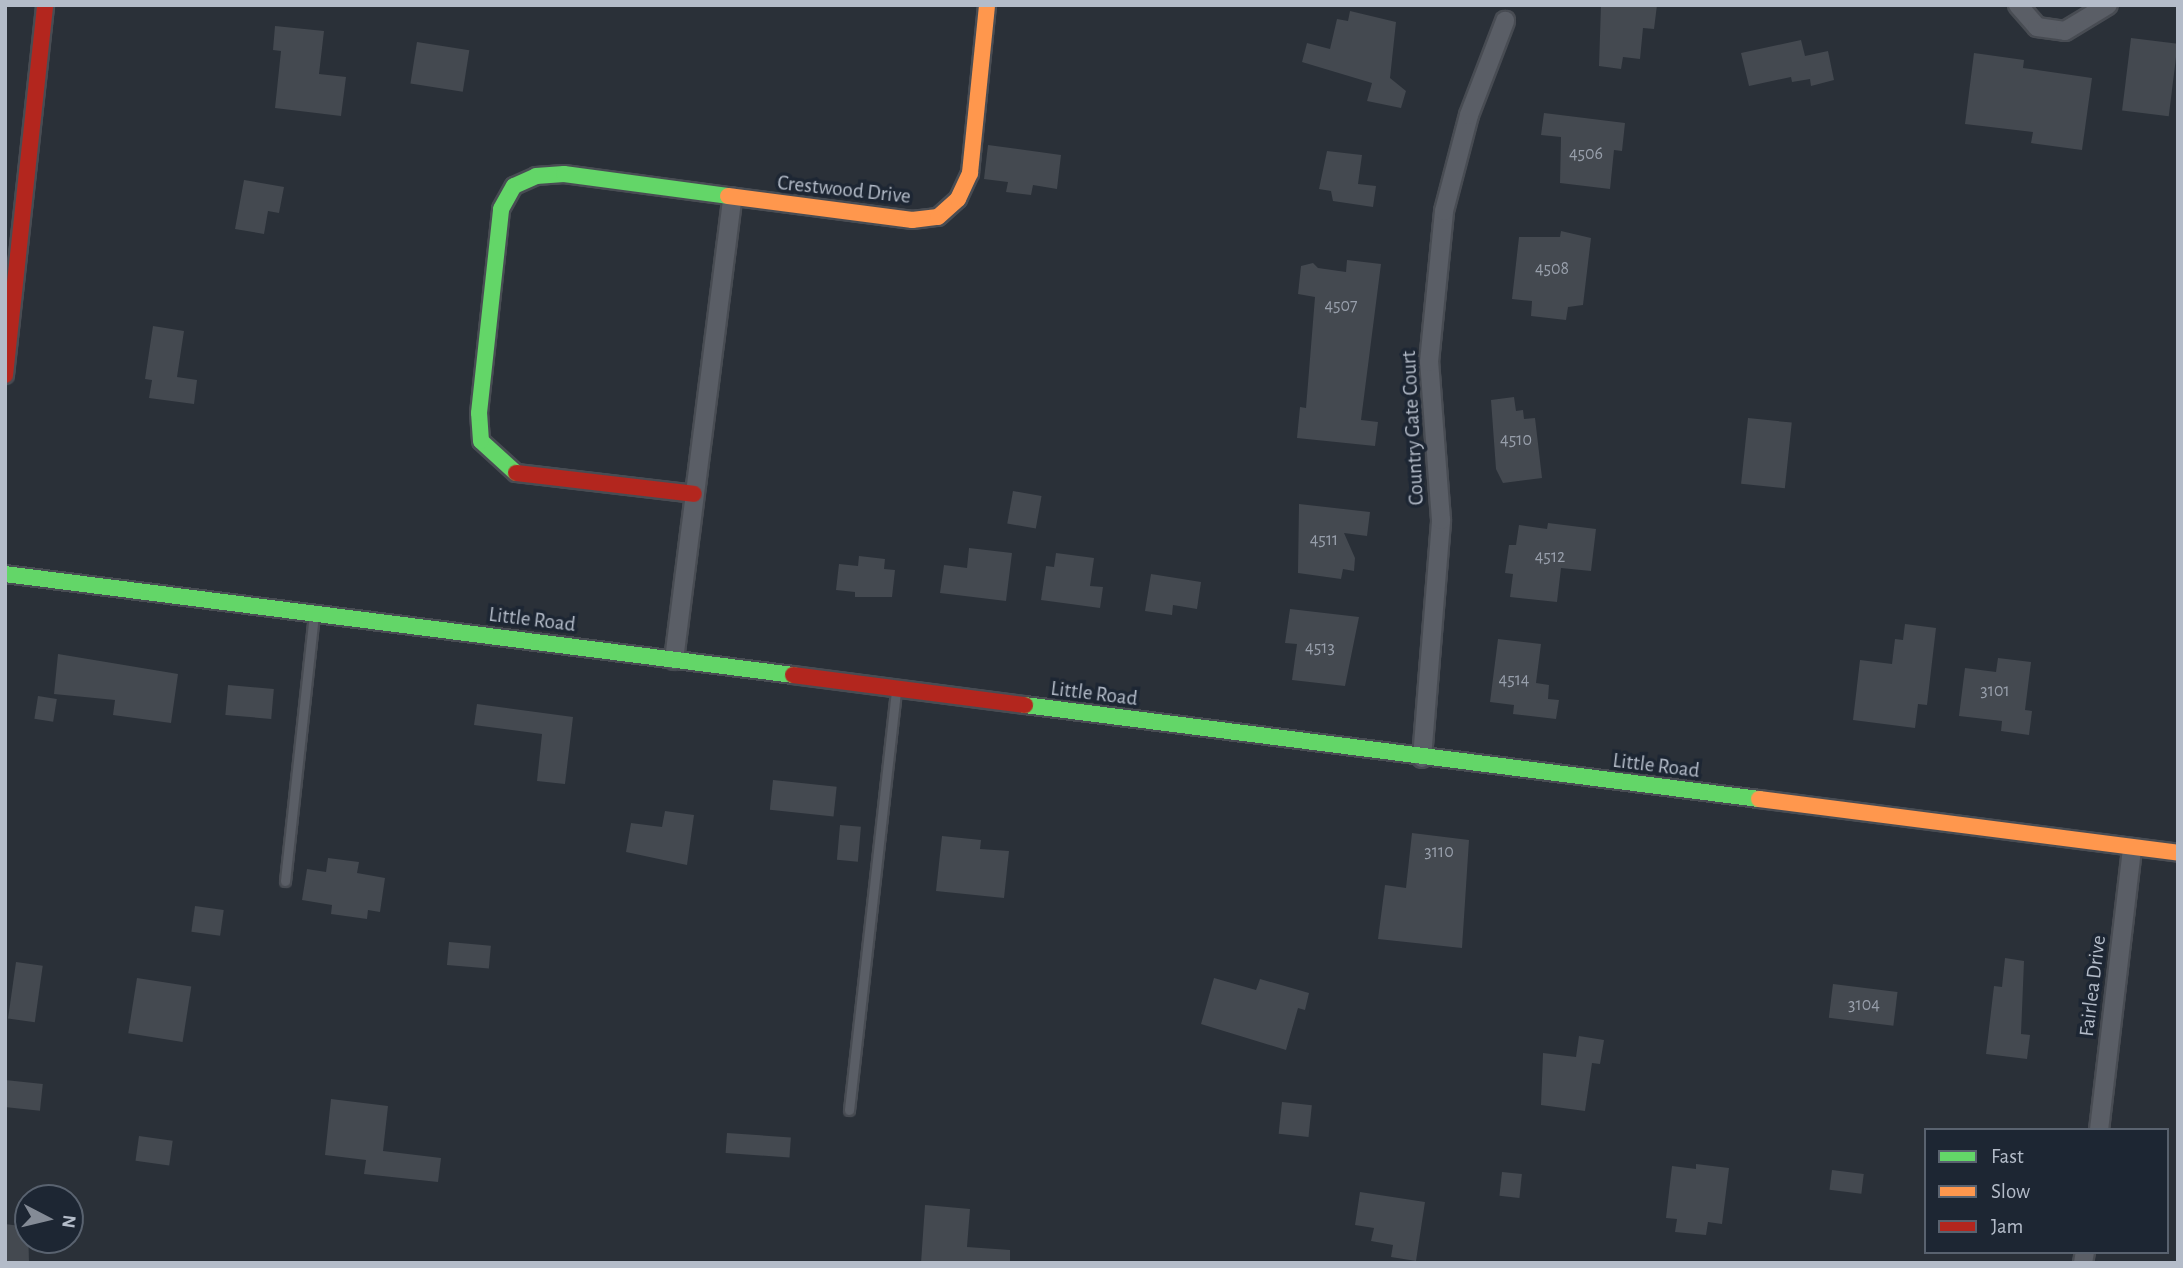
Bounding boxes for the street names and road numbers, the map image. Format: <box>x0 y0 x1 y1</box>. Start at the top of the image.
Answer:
street label: Crestwood Drive <box>776 170 912 210</box>
street label: Country Gate Court <box>1396 350 1430 506</box>
street label: Little Road <box>487 602 577 638</box>
street label: Little Road <box>1049 676 1139 712</box>
street label: Little Road <box>1611 748 1701 784</box>
street label: Fairlea Drive <box>2074 934 2112 1038</box>

